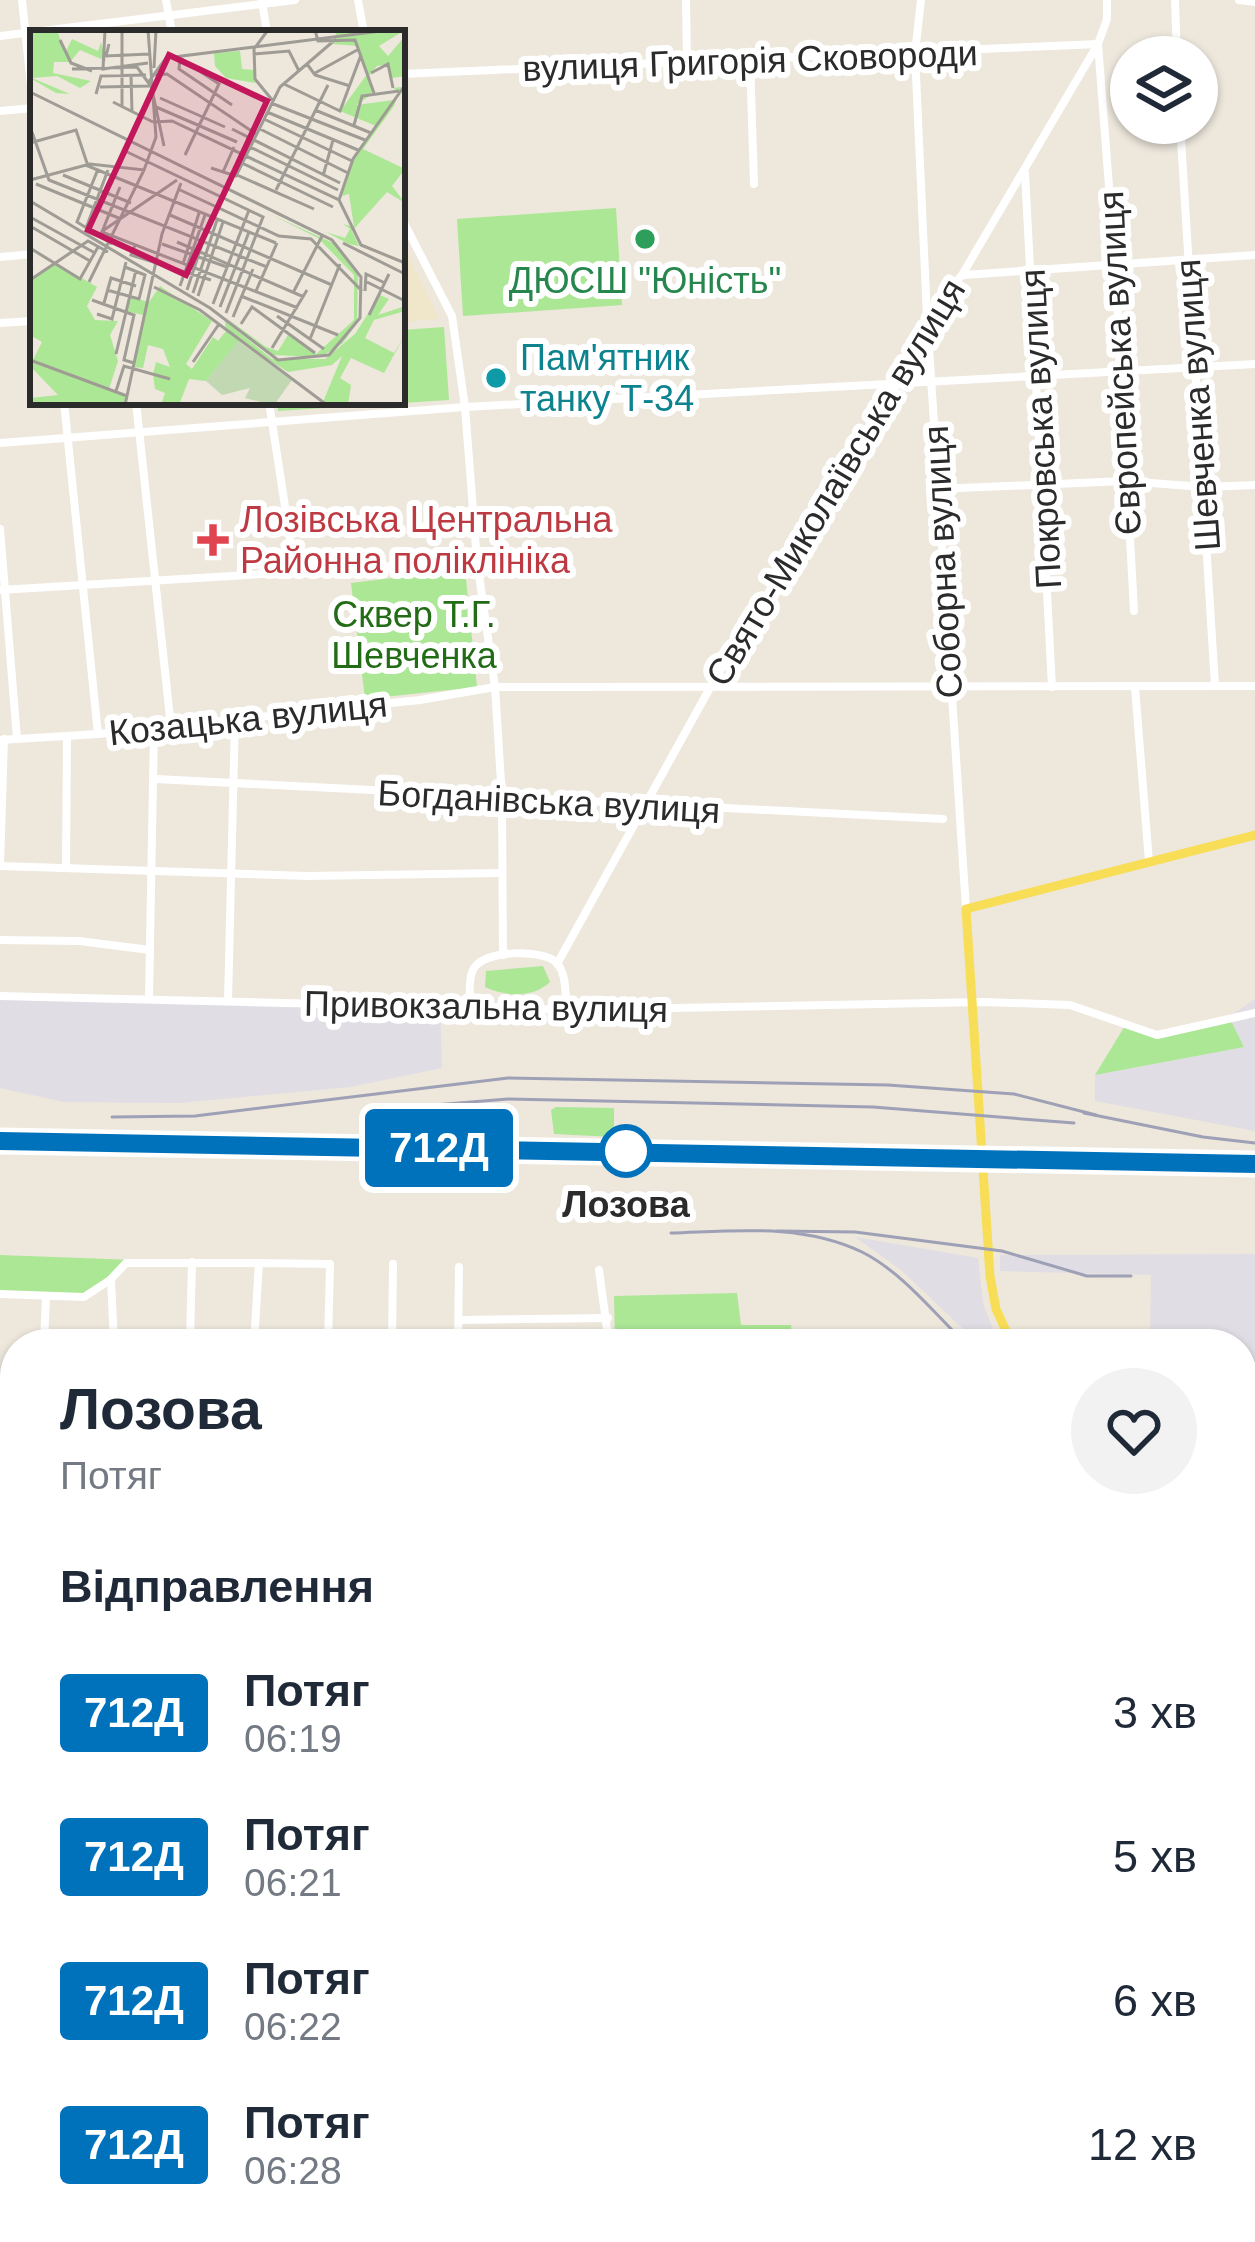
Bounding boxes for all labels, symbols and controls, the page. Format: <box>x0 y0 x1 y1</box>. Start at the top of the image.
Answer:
inset map <box>30 30 405 405</box>
street label: вулиця Григорія Сковороди <box>522 32 978 89</box>
map controls <box>1110 36 1218 144</box>
button: layers <box>1110 36 1218 144</box>
street label: Європейська вулиця <box>1090 190 1149 536</box>
marker: ДЮСШ "Юність" <box>632 226 658 252</box>
street label: Шевченка вулиця <box>1167 258 1228 552</box>
place label: ДЮСШ "Юність" <box>509 260 781 301</box>
street label: Покровська вулиця <box>1012 268 1069 590</box>
street label: Свято-Миколаївська вулиця <box>697 271 973 693</box>
place label: Пам'ятник танку Т-34 <box>520 337 694 419</box>
marker: Пам'ятник танку Т-34 <box>483 365 509 391</box>
street label: Соборна вулиця <box>915 424 970 700</box>
place label: Лозівська Центральна Районна поліклініка <box>240 499 613 581</box>
marker: Лозівська Центральна Районна поліклініка <box>197 524 229 556</box>
park label: Сквер Т.Г. Шевченка <box>331 594 498 676</box>
street label: Козацька вулиця <box>107 683 389 754</box>
street label: Богданівська вулиця <box>377 772 721 831</box>
street label: Привокзальна вулиця <box>304 983 668 1030</box>
line badge: 712Д <box>355 1109 523 1187</box>
text: 712Д <box>389 1124 489 1171</box>
marker: Лозова <box>601 1126 651 1176</box>
place label: Лозова <box>562 1184 691 1225</box>
button: heart <box>1071 1368 1197 1494</box>
text: Лозова <box>60 1377 262 1441</box>
text: Потяг <box>60 1454 162 1497</box>
text: Відправлення <box>60 1561 374 1612</box>
text: Потяг <box>244 1665 370 1716</box>
text: 3 хв <box>1113 1687 1197 1738</box>
text: 712Д <box>84 1689 184 1736</box>
text: 06:19 <box>244 1717 342 1760</box>
text: Потяг <box>244 1809 370 1860</box>
text: 5 хв <box>1113 1831 1197 1882</box>
text: 712Д <box>84 1833 184 1880</box>
text: 06:21 <box>244 1861 342 1904</box>
text: Потяг <box>244 1953 370 2004</box>
text: 6 хв <box>1113 1975 1197 2026</box>
text: 712Д <box>84 1977 184 2024</box>
text: 06:22 <box>244 2005 342 2048</box>
text: Потяг <box>244 2097 370 2148</box>
text: 12 хв <box>1088 2119 1197 2170</box>
text: 712Д <box>84 2121 184 2168</box>
text: 06:28 <box>244 2149 342 2192</box>

